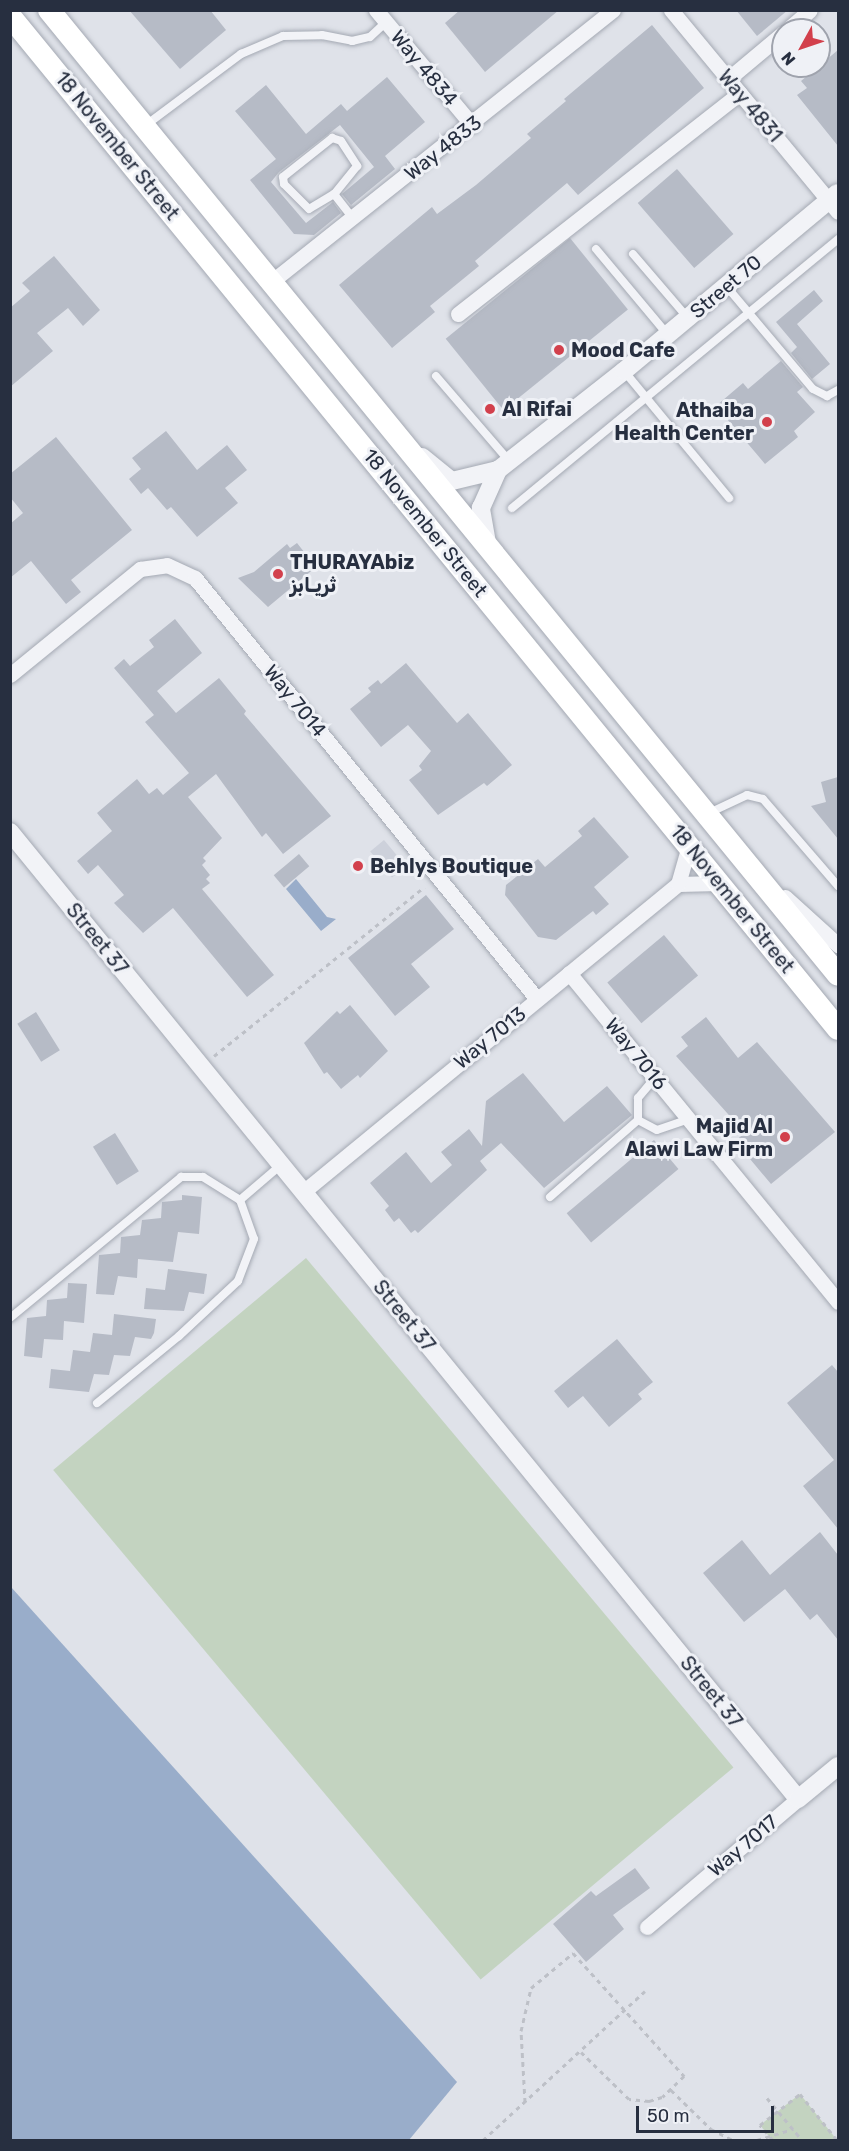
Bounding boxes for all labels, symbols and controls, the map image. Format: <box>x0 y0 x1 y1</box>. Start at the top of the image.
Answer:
north arrow <box>771 18 831 78</box>
street label: Way 4834 <box>385 25 463 111</box>
text: N <box>777 48 799 69</box>
street label: Way 4831 <box>713 65 787 147</box>
street label: 18 November Street <box>50 67 184 225</box>
street label: Way 4833 <box>400 110 486 186</box>
street label: Street 70 <box>685 250 767 324</box>
place label: Mood Cafe <box>571 338 675 362</box>
marker: Mood Cafe <box>552 343 566 357</box>
place label: Al Rifai <box>502 397 572 421</box>
place label: Athaiba Health Center <box>614 398 754 445</box>
marker: Al Rifai <box>483 402 497 416</box>
marker: Athaiba Health Center <box>758 413 776 431</box>
street label: 18 November Street <box>358 444 492 602</box>
place label: THURAYAbiz ثريـابز <box>290 550 414 597</box>
marker: THURAYAbiz ثريـابز <box>271 567 285 581</box>
street label: Way 7014 <box>259 660 331 742</box>
street label: 18 November Street <box>665 820 799 978</box>
place label: Behlys Boutique <box>370 854 533 878</box>
marker: Behlys Boutique <box>351 859 365 873</box>
street label: Street 37 <box>61 898 133 980</box>
street label: Way 7013 <box>449 1002 531 1074</box>
street label: Way 7016 <box>600 1013 672 1095</box>
place label: Majid Al Alawi Law Firm <box>624 1114 773 1161</box>
marker: Majid Al Alawi Law Firm <box>778 1130 792 1144</box>
street label: Street 37 <box>368 1275 440 1357</box>
street label: Street 37 <box>675 1651 747 1733</box>
street label: Way 7017 <box>703 1810 783 1882</box>
scale bar <box>639 2094 777 2132</box>
text: 50 m <box>647 2105 690 2127</box>

